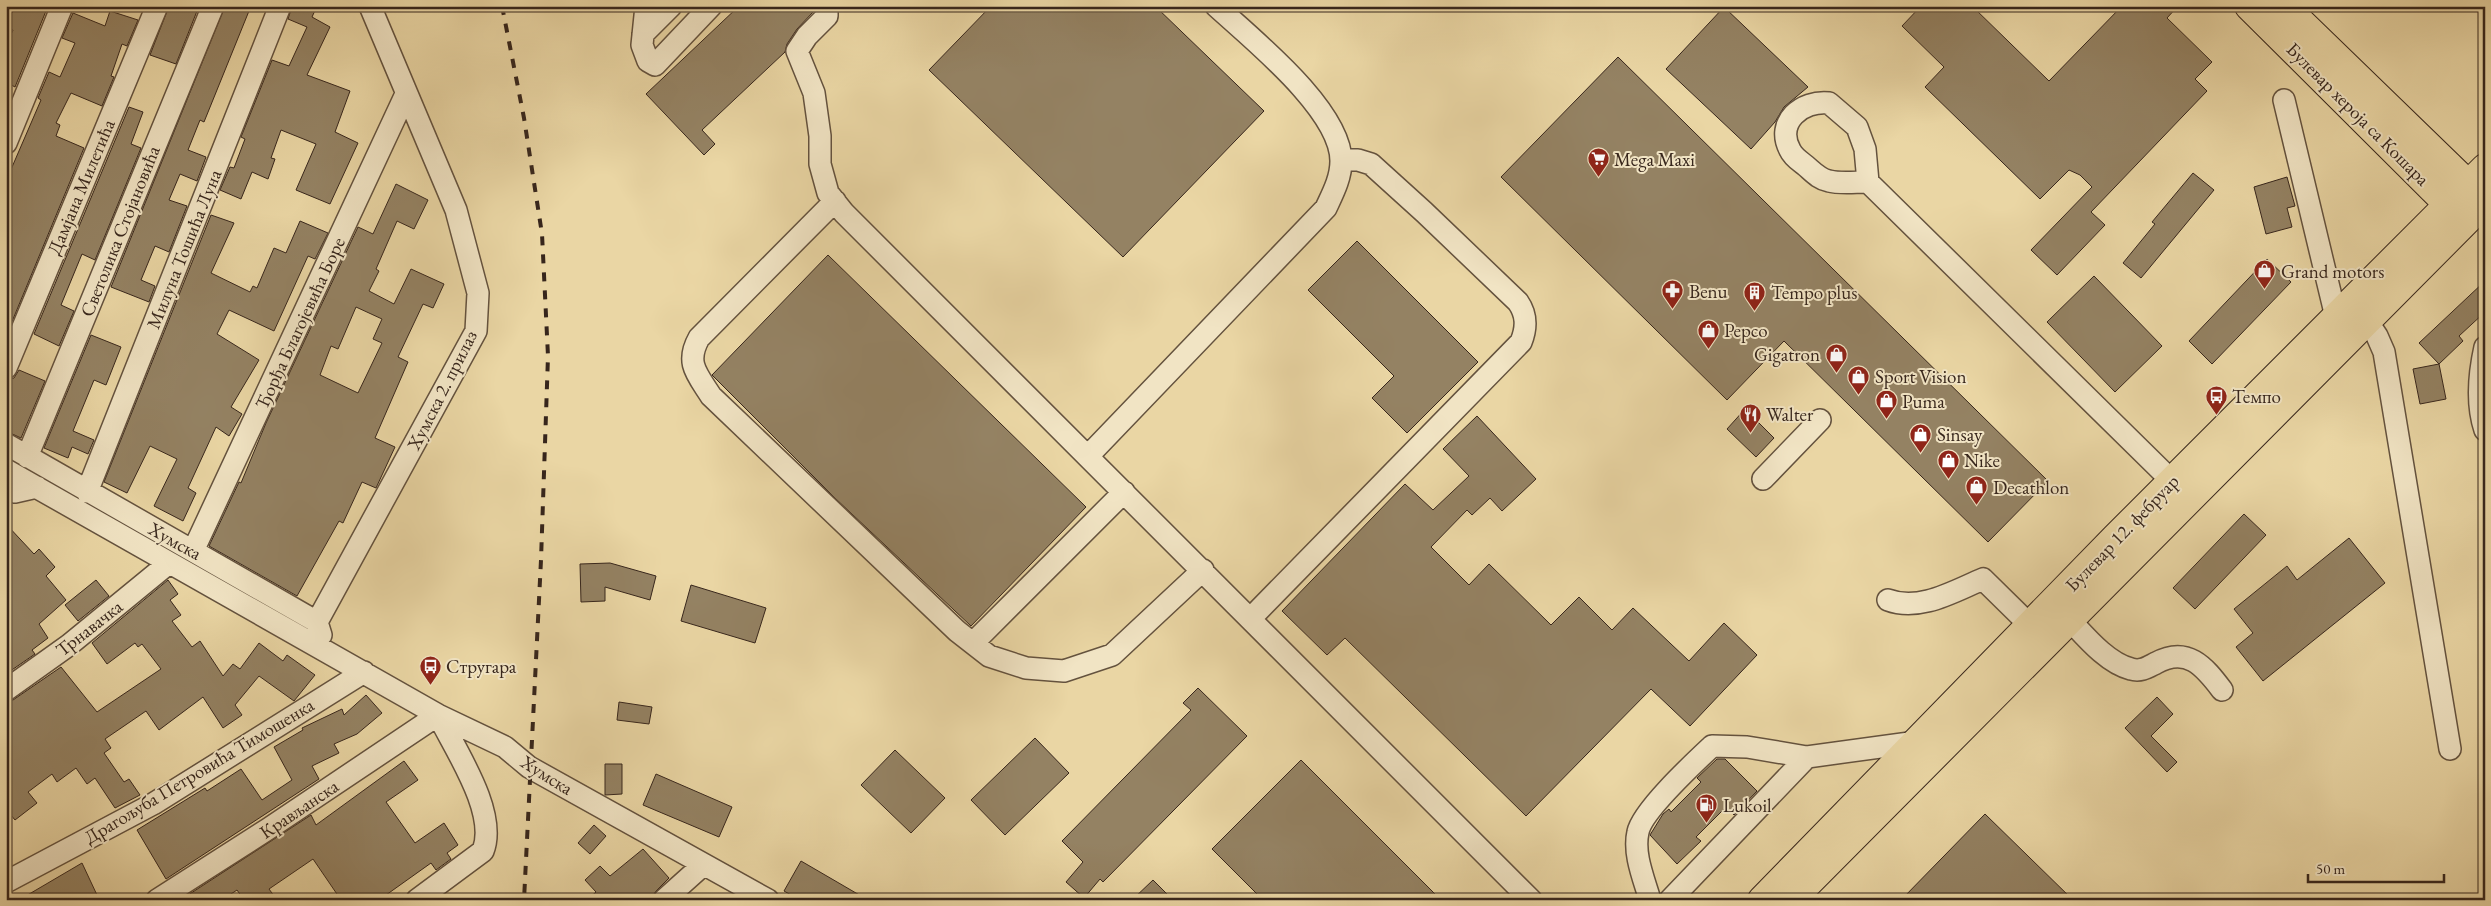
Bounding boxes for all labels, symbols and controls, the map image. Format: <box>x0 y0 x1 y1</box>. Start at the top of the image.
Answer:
street label: Булевар хероја са Кошара <box>2281 37 2435 191</box>
street label: Дамјана Милетића <box>41 115 121 259</box>
street label: Светолика Стојановића <box>74 141 166 320</box>
supermarket icon: Mega Maxi <box>1586 147 1610 178</box>
place label: Mega Maxi <box>1614 147 1695 172</box>
street label: Милуна Тошића Луна <box>141 165 228 332</box>
street label: Ђорђа Благојевића Боре <box>249 233 351 413</box>
shop icon: Grand motors <box>2253 259 2277 290</box>
place label: Grand motors <box>2281 259 2384 284</box>
pharmacy icon: Benu <box>1661 279 1685 310</box>
place label: Benu <box>1689 279 1728 304</box>
building icon: Tempo plus <box>1743 280 1767 311</box>
place label: Tempo plus <box>1771 280 1857 305</box>
shop icon: Pepco <box>1696 318 1720 349</box>
place label: Pepco <box>1724 318 1768 343</box>
street label: Хумска 2. прилаз <box>401 326 483 455</box>
place label: Gigatron <box>1754 342 1820 367</box>
shop icon: Gigatron <box>1824 342 1848 373</box>
shop icon: Sport Vision <box>1847 364 1871 395</box>
place label: Sport Vision <box>1875 364 1967 389</box>
bus stop icon: Темпо <box>2204 384 2228 415</box>
place label: Темпо <box>2232 384 2281 409</box>
shop icon: Puma <box>1874 389 1898 420</box>
place label: Puma <box>1902 389 1945 414</box>
restaurant icon: Walter <box>1738 402 1762 433</box>
place label: Walter <box>1766 402 1814 427</box>
shop icon: Sinsay <box>1909 422 1933 453</box>
place label: Sinsay <box>1937 422 1983 447</box>
shop icon: Nike <box>1936 448 1960 479</box>
place label: Nike <box>1964 448 2000 473</box>
street label: Булевар 12. фебруар <box>2060 469 2184 597</box>
shop icon: Decathlon <box>1965 475 1989 506</box>
place label: Decathlon <box>1993 475 2069 500</box>
street label: Хумска <box>143 516 206 566</box>
street label: Трнавачка <box>50 594 128 662</box>
bus stop icon: Стругара <box>418 654 442 685</box>
place label: Стругара <box>446 654 517 679</box>
street label: Драгољуба Петровића Тимошенка <box>79 692 319 850</box>
street label: Хумска <box>515 749 578 801</box>
street label: Крављанска <box>255 773 344 845</box>
fuel station icon: Lukoil <box>1695 793 1719 824</box>
place label: Lukoil <box>1723 793 1772 818</box>
scale bar <box>2308 851 2445 883</box>
text: 50 m <box>2316 859 2345 878</box>

